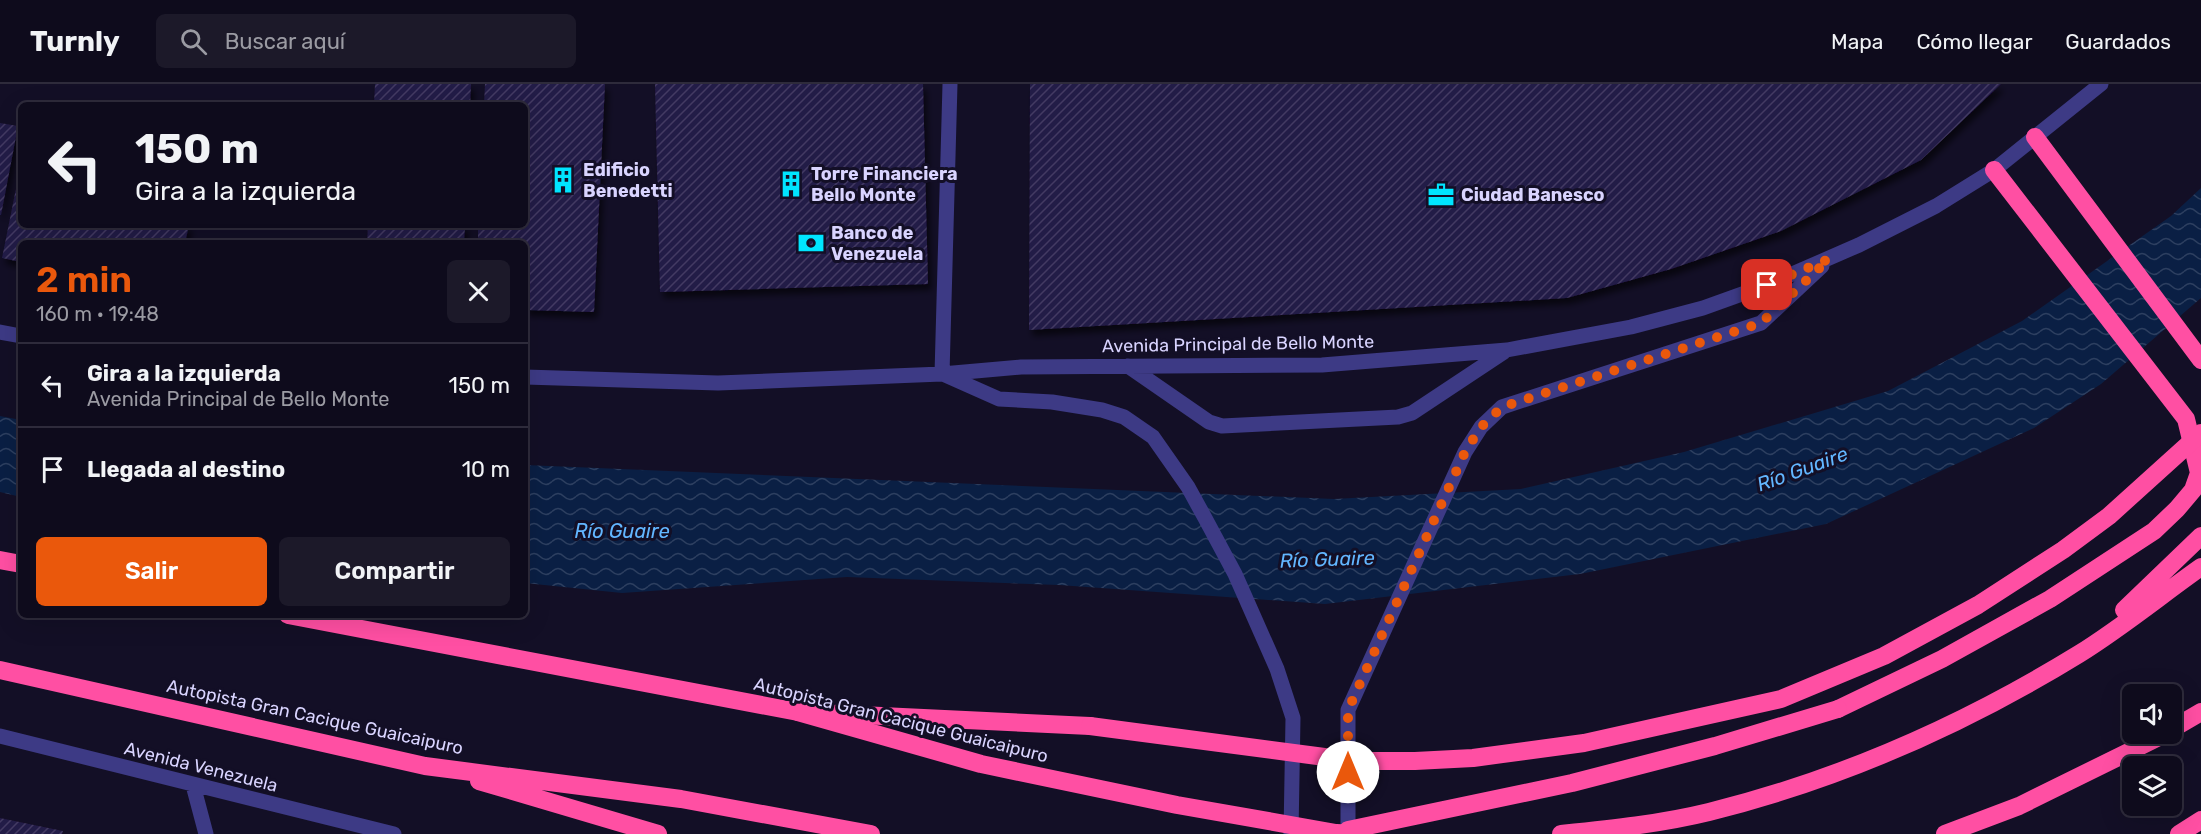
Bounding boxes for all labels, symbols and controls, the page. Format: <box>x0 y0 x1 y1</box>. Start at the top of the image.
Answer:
search box <box>156 14 576 68</box>
text: Turnly <box>30 25 120 58</box>
icon: search <box>177 25 210 58</box>
text: Buscar aquí <box>225 28 345 55</box>
text: Mapa <box>1831 29 1883 54</box>
text: Cómo llegar <box>1916 29 2032 54</box>
text: Guardados <box>2065 29 2171 54</box>
text: 150 m <box>135 124 259 174</box>
icon: left <box>36 126 114 204</box>
place label: Edificio Benedetti <box>583 159 673 202</box>
place label: Torre Financiera Bello Monte <box>811 163 958 206</box>
building icon: Edificio Benedetti <box>548 165 578 195</box>
building icon: Torre Financiera Bello Monte <box>776 169 806 199</box>
text: Gira a la izquierda <box>135 175 356 207</box>
office icon: Ciudad Banesco <box>1426 180 1456 210</box>
place label: Ciudad Banesco <box>1461 184 1605 206</box>
place label: Banco de Venezuela <box>831 222 923 265</box>
bank icon: Banco de Venezuela <box>796 228 826 258</box>
text: 2 min <box>36 258 132 301</box>
pin <box>1741 259 1792 310</box>
button: close <box>447 260 510 323</box>
icon: arrive <box>1750 268 1783 301</box>
text: 160 m · 19:48 <box>36 302 159 326</box>
street label: Avenida Principal de Bello Monte <box>1102 331 1374 357</box>
text: Gira a la izquierda <box>87 360 281 387</box>
icon: left <box>36 369 69 402</box>
text: 150 m <box>449 372 510 399</box>
text: Avenida Principal de Bello Monte <box>87 387 390 411</box>
water label: Río Guaire <box>1753 441 1851 497</box>
icon: arrive <box>36 453 69 486</box>
text: Llegada al destino <box>87 456 285 483</box>
text: 10 m <box>462 456 510 483</box>
water label: Río Guaire <box>574 519 670 543</box>
button: Salir <box>36 537 267 606</box>
button: Compartir <box>279 537 510 606</box>
water label: Río Guaire <box>1279 545 1375 573</box>
street label: Autopista Gran Cacique Guaicaipuro <box>752 673 1050 767</box>
street label: Autopista Gran Cacique Guaicaipuro <box>165 675 465 759</box>
map controls <box>2122 684 2182 816</box>
button: sound <box>2122 684 2182 744</box>
street label: Avenida Venezuela <box>122 737 280 797</box>
position arrow <box>1316 740 1380 804</box>
button: layers <box>2122 756 2182 816</box>

